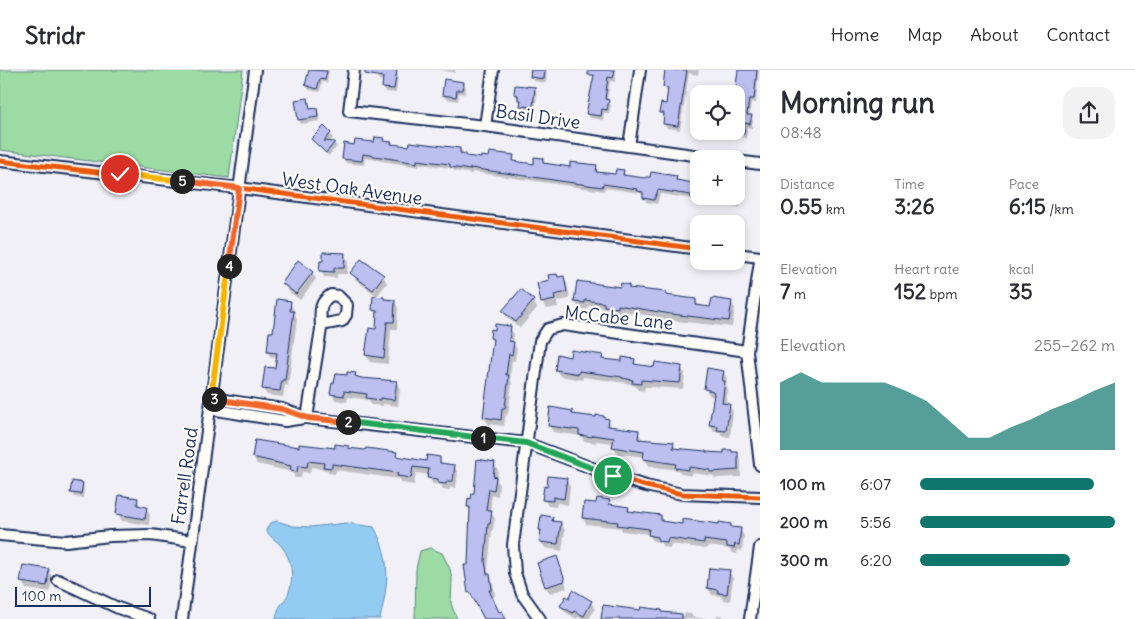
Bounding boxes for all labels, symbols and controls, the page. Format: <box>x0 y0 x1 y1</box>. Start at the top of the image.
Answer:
text: Stridr <box>25 20 85 50</box>
text: Home <box>831 23 879 46</box>
text: Map <box>907 23 942 46</box>
text: About <box>970 23 1018 46</box>
text: Contact <box>1046 23 1110 46</box>
map controls <box>690 85 745 270</box>
button: locate <box>690 85 745 140</box>
text: Morning run <box>780 85 935 121</box>
button: share <box>1063 87 1115 139</box>
street label: Basil Drive <box>494 99 582 134</box>
text: 08:48 <box>780 122 822 142</box>
button: + <box>690 150 745 205</box>
pin <box>99 153 141 195</box>
icon: check <box>106 160 134 188</box>
street label: West Oak Avenue <box>280 167 424 210</box>
pin: 5 <box>170 168 194 194</box>
text: 5 <box>178 172 187 190</box>
text: Distance <box>780 175 835 193</box>
text: Time <box>894 175 925 193</box>
text: Pace <box>1009 175 1039 193</box>
text: 0.55 <box>780 193 822 220</box>
text: 3:26 <box>894 193 935 220</box>
text: 6:15 <box>1009 193 1046 220</box>
text: km <box>822 200 845 218</box>
text: /km <box>1046 200 1074 218</box>
button: − <box>690 215 745 270</box>
pin: 4 <box>216 254 242 278</box>
text: 4 <box>225 257 234 275</box>
text: Elevation <box>780 260 837 278</box>
text: Heart rate <box>894 260 959 278</box>
text: kcal <box>1009 260 1034 278</box>
text: 7 <box>780 278 790 305</box>
text: 152 <box>894 278 926 305</box>
text: 35 <box>1009 278 1033 305</box>
text: m <box>790 285 806 303</box>
text: bpm <box>926 285 958 303</box>
street label: McCabe Lane <box>563 300 675 335</box>
text: Elevation <box>780 335 846 355</box>
text: 255–262 m <box>1034 335 1115 355</box>
pin: 3 <box>202 386 226 412</box>
text: 3 <box>211 390 218 408</box>
pin: 2 <box>336 410 360 434</box>
text: 2 <box>345 413 352 431</box>
street label: Farrell Road <box>166 425 203 526</box>
pin: 1 <box>470 426 496 450</box>
text: 1 <box>481 429 486 447</box>
pin <box>592 455 634 497</box>
icon: arrive <box>599 462 627 490</box>
text: 100 m <box>780 474 825 494</box>
text: 6:07 <box>860 474 891 494</box>
text: 200 m <box>780 512 828 532</box>
text: 5:56 <box>860 512 891 532</box>
text: 300 m <box>780 550 828 570</box>
text: 6:20 <box>860 550 892 570</box>
scale bar <box>15 584 151 607</box>
text: 100 m <box>22 587 62 605</box>

